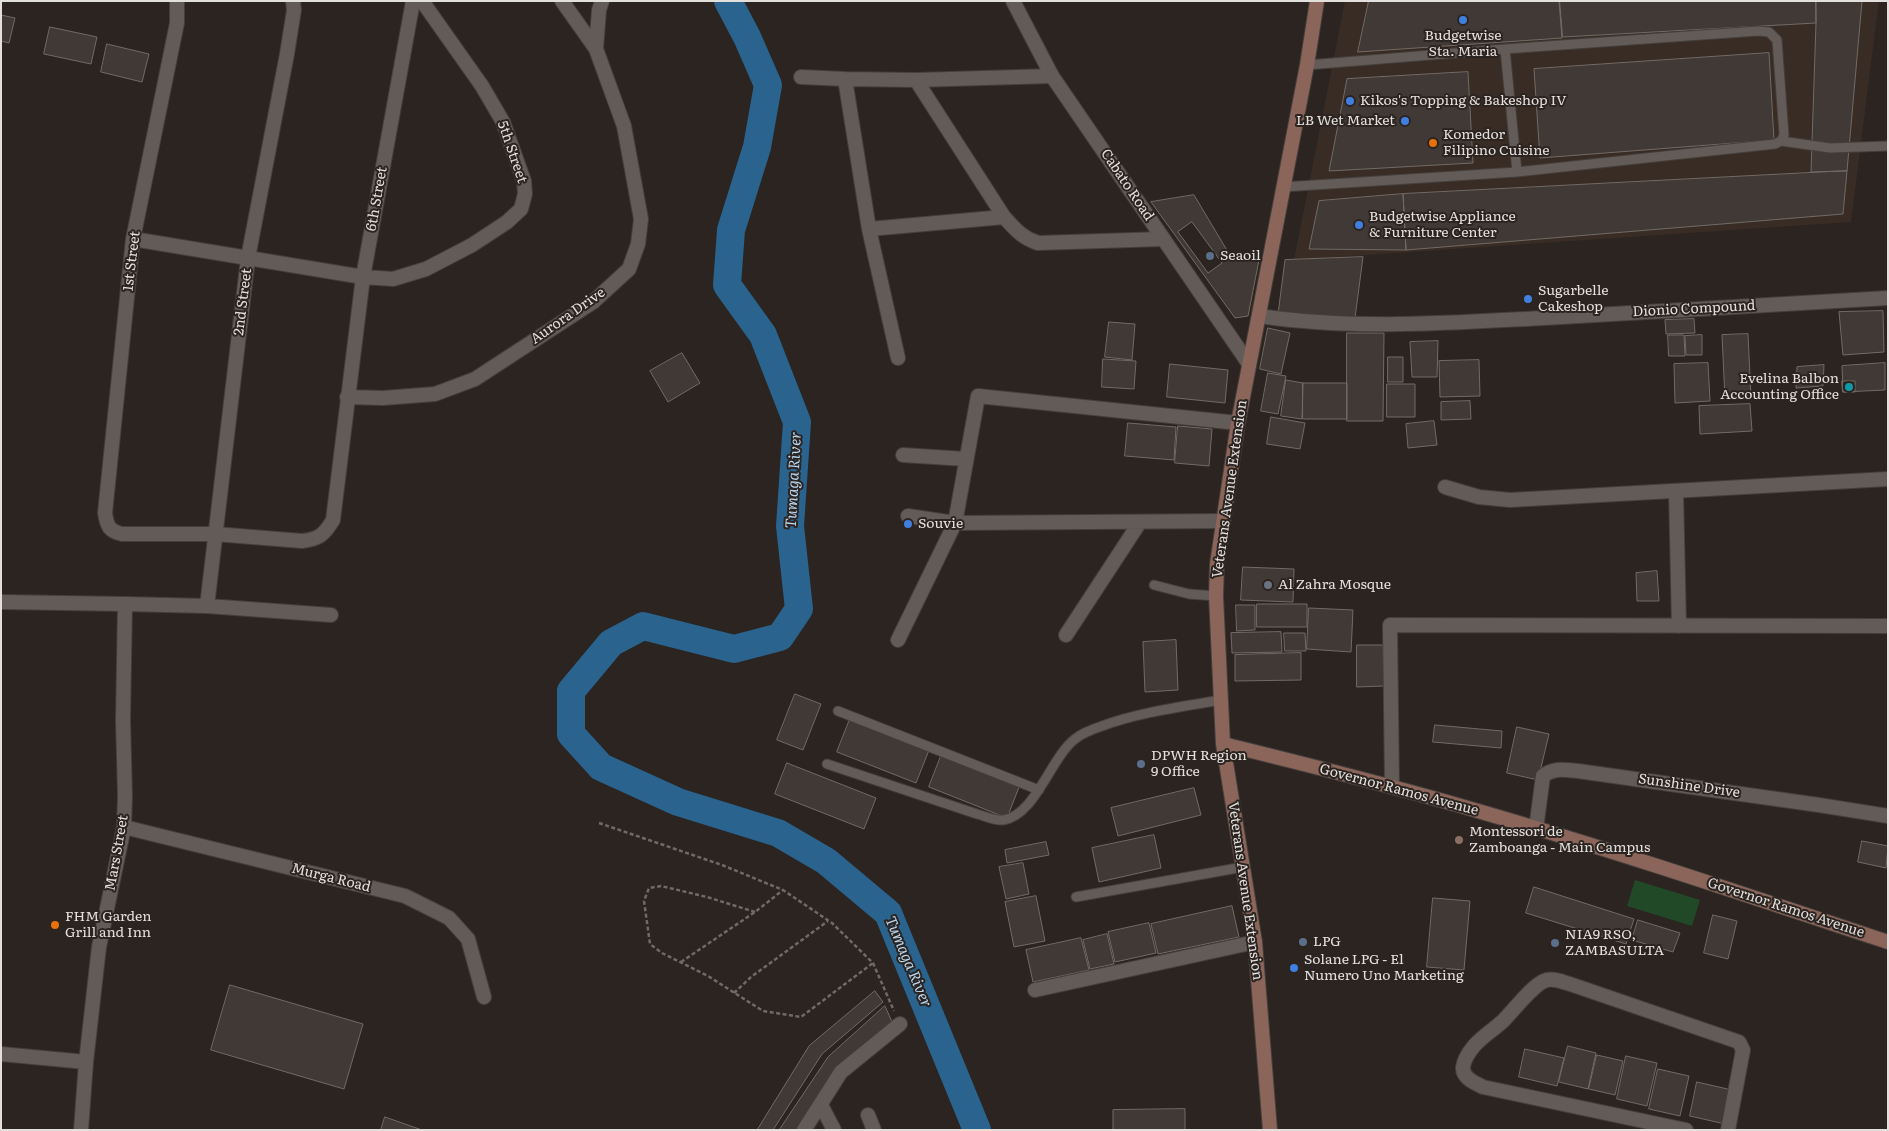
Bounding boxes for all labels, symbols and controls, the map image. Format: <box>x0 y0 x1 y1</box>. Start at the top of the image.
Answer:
marker: Budgetwise Sta. Maria <box>1457 14 1469 26</box>
place label: Budgetwise Sta. Maria <box>1425 28 1501 60</box>
place label: Kikos's Topping & Bakeshop IV <box>1360 93 1566 109</box>
marker: Kikos's Topping & Bakeshop IV <box>1344 95 1356 107</box>
place label: LB Wet Market <box>1296 113 1395 129</box>
marker: LB Wet Market <box>1399 115 1411 127</box>
street label: 5th Street <box>493 119 531 185</box>
place label: Komedor Filipino Cuisine <box>1443 127 1550 160</box>
marker: Komedor Filipino Cuisine <box>1427 137 1439 149</box>
street label: Cabato Road <box>1097 146 1157 224</box>
street label: 6th Street <box>363 165 391 233</box>
place label: Budgetwise Appliance & Furniture Center <box>1369 209 1516 242</box>
marker: Budgetwise Appliance & Furniture Center <box>1353 219 1365 231</box>
street label: 1st Street <box>120 230 144 292</box>
place label: Seaoil <box>1220 248 1261 264</box>
marker: Seaoil <box>1204 250 1216 262</box>
street label: 2nd Street <box>231 267 255 337</box>
place label: Sugarbelle Cakeshop <box>1538 283 1609 316</box>
street label: Aurora Drive <box>528 284 608 348</box>
marker: Sugarbelle Cakeshop <box>1522 293 1534 305</box>
street label: Dionio Compound <box>1632 297 1756 321</box>
place label: Evelina Balbon Accounting Office <box>1720 371 1839 404</box>
marker: Evelina Balbon Accounting Office <box>1843 381 1855 393</box>
street label: Veterans Avenue Extension <box>1209 399 1251 579</box>
water label: Tumaga River <box>782 431 806 529</box>
place label: Souvie <box>918 516 963 532</box>
marker: Souvie <box>902 518 914 530</box>
place label: Al Zahra Mosque <box>1278 577 1391 593</box>
marker: Al Zahra Mosque <box>1262 579 1274 591</box>
place label: DPWH Region 9 Office <box>1151 748 1247 780</box>
marker: DPWH Region 9 Office <box>1135 758 1147 770</box>
street label: Governor Ramos Avenue <box>1318 761 1480 819</box>
street label: Sunshine Drive <box>1637 771 1741 801</box>
street label: Veterans Avenue Extension <box>1224 801 1266 981</box>
street label: Mars Street <box>102 814 132 892</box>
place label: Montessori de Zamboanga - Main Campus <box>1469 824 1650 856</box>
marker: Montessori de Zamboanga - Main Campus <box>1453 834 1465 846</box>
street label: Murga Road <box>290 860 372 896</box>
street label: Governor Ramos Avenue <box>1705 875 1867 941</box>
place label: FHM Garden Grill and Inn <box>65 909 151 942</box>
water label: Tumaga River <box>881 914 935 1010</box>
marker: FHM Garden Grill and Inn <box>49 919 61 931</box>
place label: NIA9 RSO, ZAMBASULTA <box>1565 927 1664 960</box>
place label: LPG <box>1313 934 1341 950</box>
marker: LPG <box>1297 936 1309 948</box>
marker: NIA9 RSO, ZAMBASULTA <box>1549 937 1561 949</box>
place label: Solane LPG - El Numero Uno Marketing <box>1304 952 1464 984</box>
marker: Solane LPG - El Numero Uno Marketing <box>1288 962 1300 974</box>

